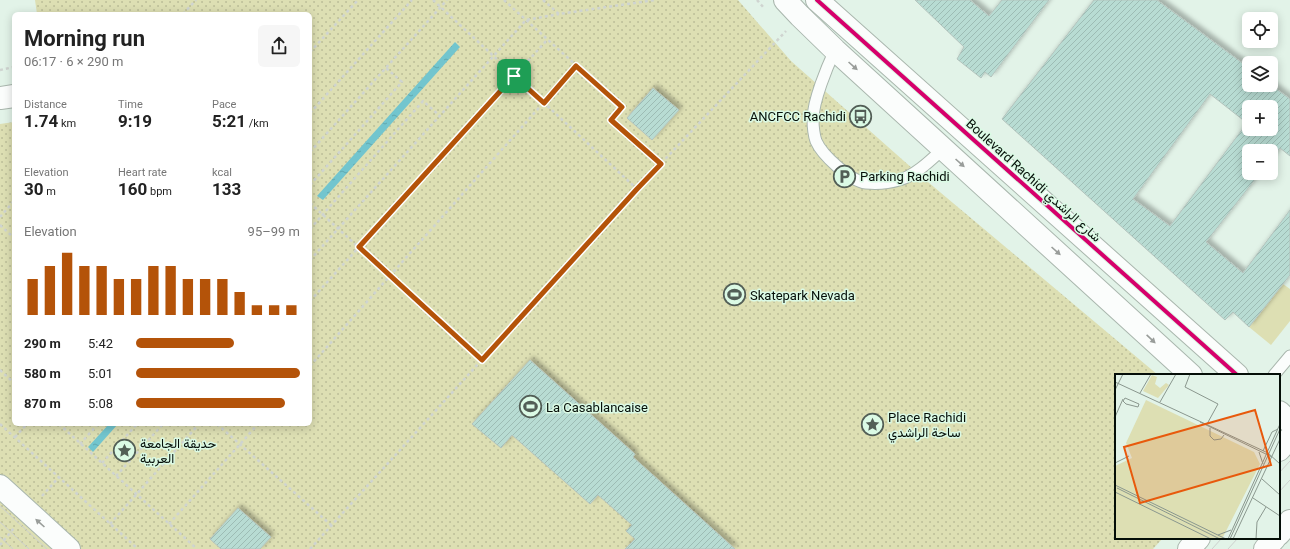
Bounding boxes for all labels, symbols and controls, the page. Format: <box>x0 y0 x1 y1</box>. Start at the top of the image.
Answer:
map controls <box>1242 12 1278 180</box>
button: locate <box>1242 12 1278 48</box>
button: share <box>258 25 300 67</box>
text: Morning run <box>24 26 145 51</box>
text: 06:17 · 6 × 290 m <box>24 54 123 69</box>
button: layers <box>1242 56 1278 92</box>
pin <box>497 59 531 93</box>
one-way arrow <box>848 61 858 71</box>
icon: arrive <box>503 65 525 87</box>
text: Distance <box>24 98 67 111</box>
text: Time <box>118 98 143 111</box>
text: Pace <box>212 98 236 111</box>
button: + <box>1242 100 1278 136</box>
bus stop icon: ANCFCC Rachidi <box>848 103 874 129</box>
place label: ANCFCC Rachidi <box>750 109 846 124</box>
text: 1.74 <box>24 111 58 131</box>
text: 9:19 <box>118 111 152 131</box>
text: 5:21 <box>212 111 246 131</box>
street label: Boulevard Rachidi شارع الراشدي <box>961 116 1104 247</box>
text: km <box>58 117 76 130</box>
text: /km <box>246 117 269 130</box>
button: − <box>1242 144 1278 180</box>
one-way arrow <box>955 158 964 167</box>
parking icon: Parking Rachidi <box>831 163 857 189</box>
text: Elevation <box>24 166 69 179</box>
text: Heart rate <box>118 166 167 179</box>
text: kcal <box>212 166 232 179</box>
place label: Parking Rachidi <box>860 169 950 184</box>
text: 30 <box>24 179 44 199</box>
text: 160 <box>118 179 147 199</box>
text: 133 <box>212 179 241 199</box>
text: m <box>44 185 56 198</box>
text: bpm <box>147 185 172 198</box>
text: Elevation <box>24 224 77 239</box>
text: 95–99 m <box>248 224 300 239</box>
one-way arrow <box>1050 246 1061 255</box>
sports icon: Skatepark Nevada <box>721 282 747 308</box>
place label: Skatepark Nevada <box>750 288 855 303</box>
one-way arrow <box>1146 334 1156 343</box>
text: 290 m <box>24 336 61 351</box>
text: 5:42 <box>88 336 113 351</box>
text: 580 m <box>24 366 61 381</box>
text: 5:01 <box>88 366 113 381</box>
inset map <box>1115 374 1280 539</box>
sports icon: La Casablancaise <box>518 394 544 420</box>
text: 870 m <box>24 396 61 411</box>
text: 5:08 <box>88 396 113 411</box>
place label: La Casablancaise <box>546 400 648 415</box>
place label: Place Rachidi ساحة الراشدي <box>888 410 966 443</box>
place icon: Place Rachidi ساحة الراشدي <box>860 411 886 437</box>
place label: حديقة الجامعة العربية <box>140 436 217 467</box>
place icon: حديقة الجامعة العربية <box>112 437 138 463</box>
one-way arrow <box>36 519 45 528</box>

